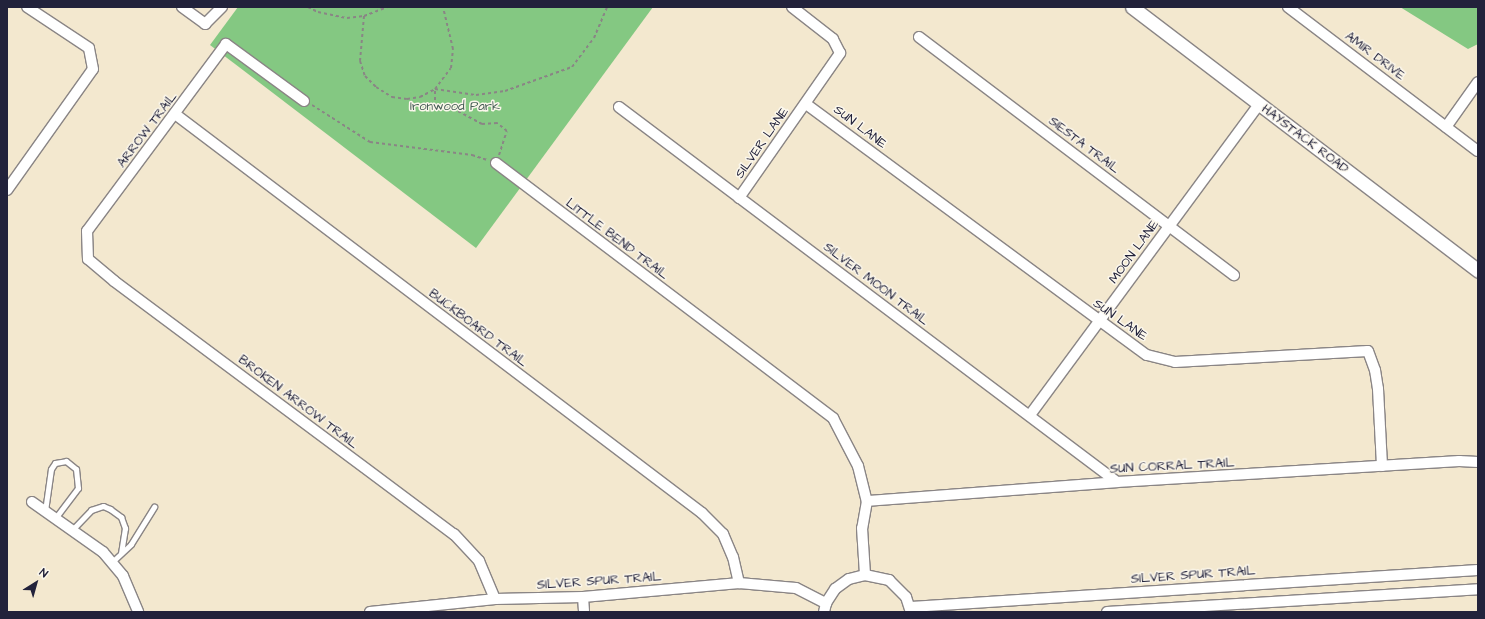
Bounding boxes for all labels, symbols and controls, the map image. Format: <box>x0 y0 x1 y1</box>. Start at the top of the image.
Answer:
street label: AMIR DRIVE <box>1342 28 1408 84</box>
street label: ARROW TRAIL <box>114 90 180 170</box>
park label: Ironwood Park <box>410 98 500 114</box>
street label: HAYSTACK ROAD <box>1258 101 1352 177</box>
street label: SUN LANE <box>830 102 890 152</box>
street label: SILVER LANE <box>732 105 792 181</box>
street label: SIESTA TRAIL <box>1045 113 1123 177</box>
street label: LITTLE BEND TRAIL <box>563 195 671 283</box>
street label: MOON LANE <box>1106 217 1162 287</box>
street label: SILVER MOON TRAIL <box>820 239 932 329</box>
street label: BUCKBOARD TRAIL <box>426 286 530 370</box>
street label: SUN LANE <box>1090 296 1150 344</box>
street label: BROKEN ARROW TRAIL <box>235 352 361 452</box>
street label: SUN CORRAL TRAIL <box>1109 455 1235 477</box>
north arrow <box>16 563 56 603</box>
street label: SILVER SPUR TRAIL <box>1130 563 1256 587</box>
text: N <box>36 565 51 581</box>
street label: SILVER SPUR TRAIL <box>536 569 662 593</box>

